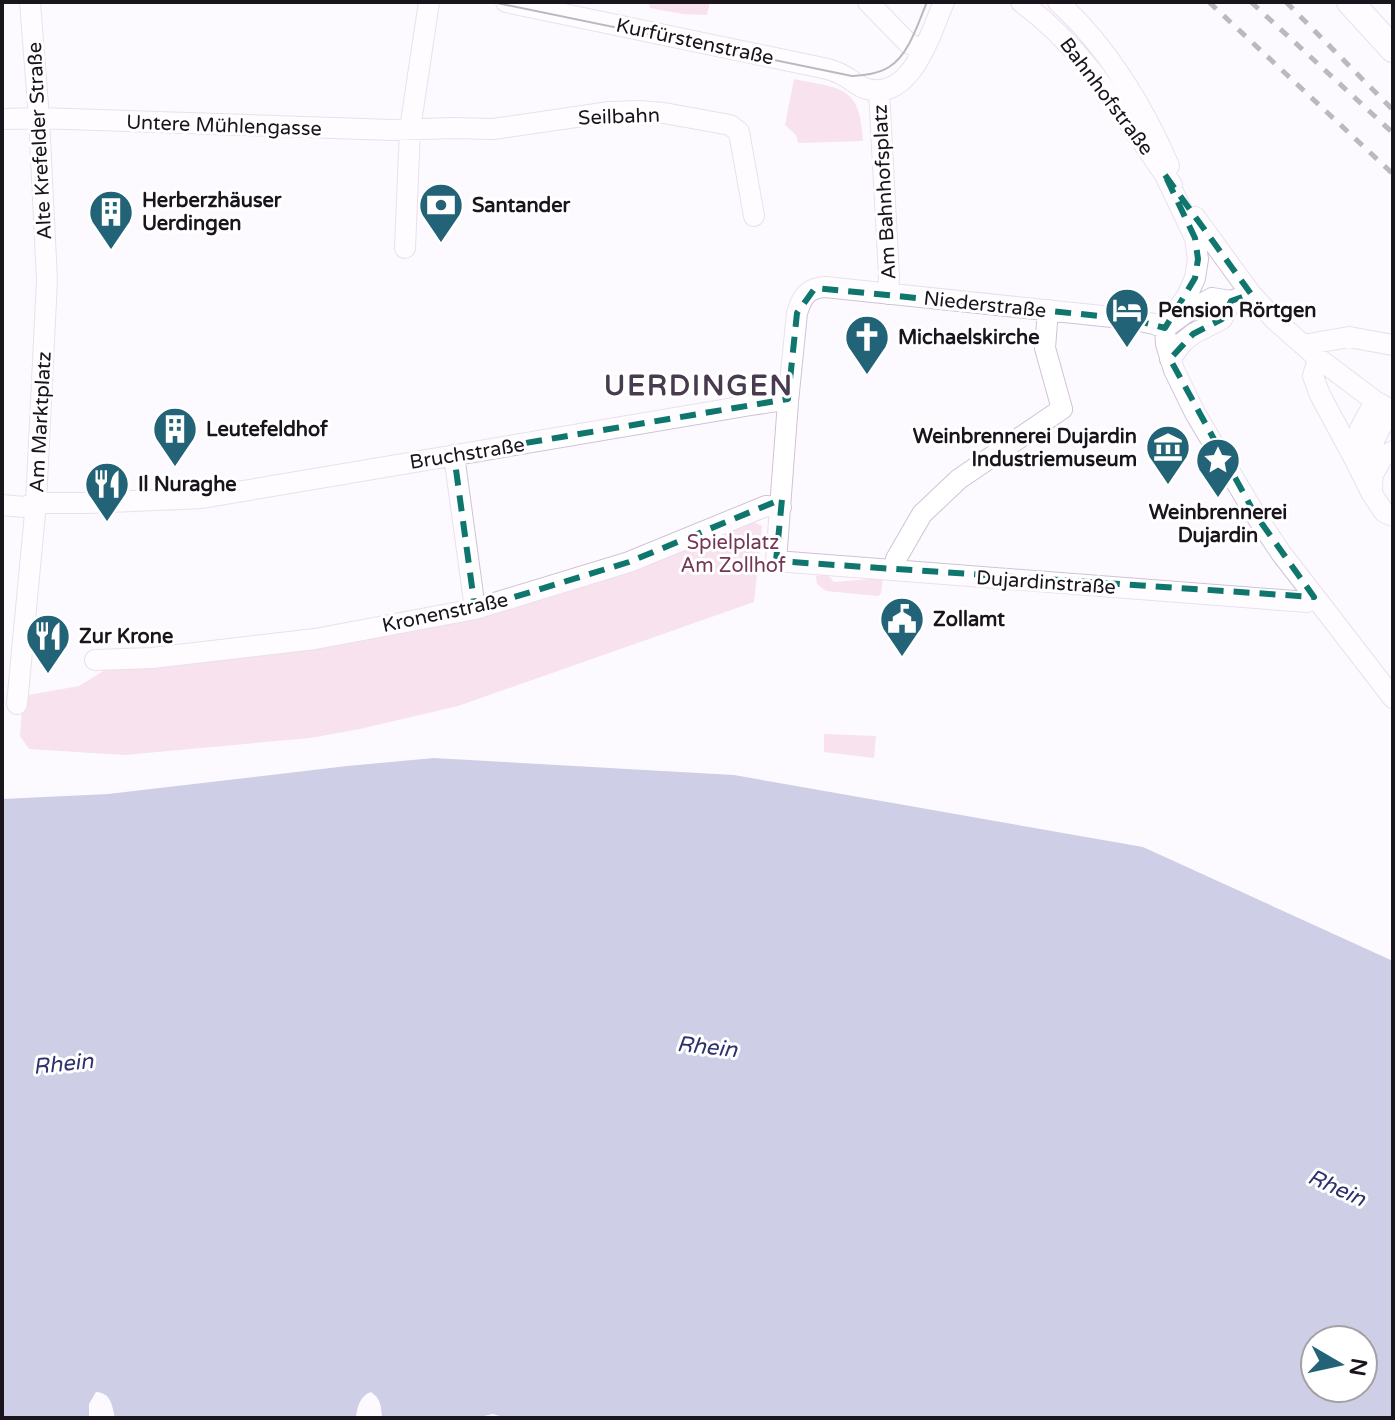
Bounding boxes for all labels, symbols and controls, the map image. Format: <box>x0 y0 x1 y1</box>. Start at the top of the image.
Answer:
street label: Kurfürstenstraße <box>614 14 776 70</box>
street label: Bahnhofstraße <box>1054 33 1158 160</box>
street label: Alte Krefelder Straße <box>23 41 57 240</box>
street label: Seilbahn <box>578 104 660 130</box>
street label: Am Bahnhofsplatz <box>868 104 902 280</box>
street label: Untere Mühlengasse <box>126 111 322 141</box>
bank icon: Santander <box>417 181 465 244</box>
building icon: Herberzhäuser Uerdingen <box>87 188 135 251</box>
place label: Herberzhäuser Uerdingen <box>142 189 282 236</box>
place label: Santander <box>472 194 570 218</box>
hotel icon: Pension Rörtgen <box>1103 286 1151 349</box>
street label: Niederstraße <box>922 287 1047 323</box>
place label: Pension Rörtgen <box>1158 299 1316 323</box>
church icon: Michaelskirche <box>843 313 891 376</box>
place label: Michaelskirche <box>898 326 1039 350</box>
street label: Am Marktplatz <box>25 351 57 493</box>
district label: UERDINGEN <box>604 369 794 403</box>
building icon: Leutefeldhof <box>151 405 199 468</box>
place label: Leutefeldhof <box>206 418 328 442</box>
museum icon: Weinbrennerei Dujardin Industriemuseum <box>1144 423 1192 486</box>
place label: Weinbrennerei Dujardin Industriemuseum <box>913 425 1137 472</box>
street label: Bruchstraße <box>408 433 526 475</box>
place icon: Weinbrennerei Dujardin <box>1194 436 1242 499</box>
restaurant icon: Il Nuraghe <box>83 460 131 523</box>
place label: Il Nuraghe <box>138 473 237 497</box>
place label: Weinbrennerei Dujardin <box>1149 501 1287 548</box>
park label: Spielplatz Am Zollhof <box>680 531 786 578</box>
street label: Dujardinstraße <box>975 566 1117 600</box>
street label: Kronenstraße <box>380 588 510 638</box>
public building icon: Zollamt <box>878 595 926 658</box>
place label: Zollamt <box>933 608 1005 632</box>
restaurant icon: Zur Krone <box>24 612 72 675</box>
place label: Zur Krone <box>79 625 173 649</box>
water label: Rhein <box>676 1031 739 1063</box>
water label: Rhein <box>32 1048 95 1080</box>
water label: Rhein <box>1304 1164 1370 1212</box>
north arrow <box>1299 1324 1379 1404</box>
text: N <box>1344 1356 1372 1378</box>

